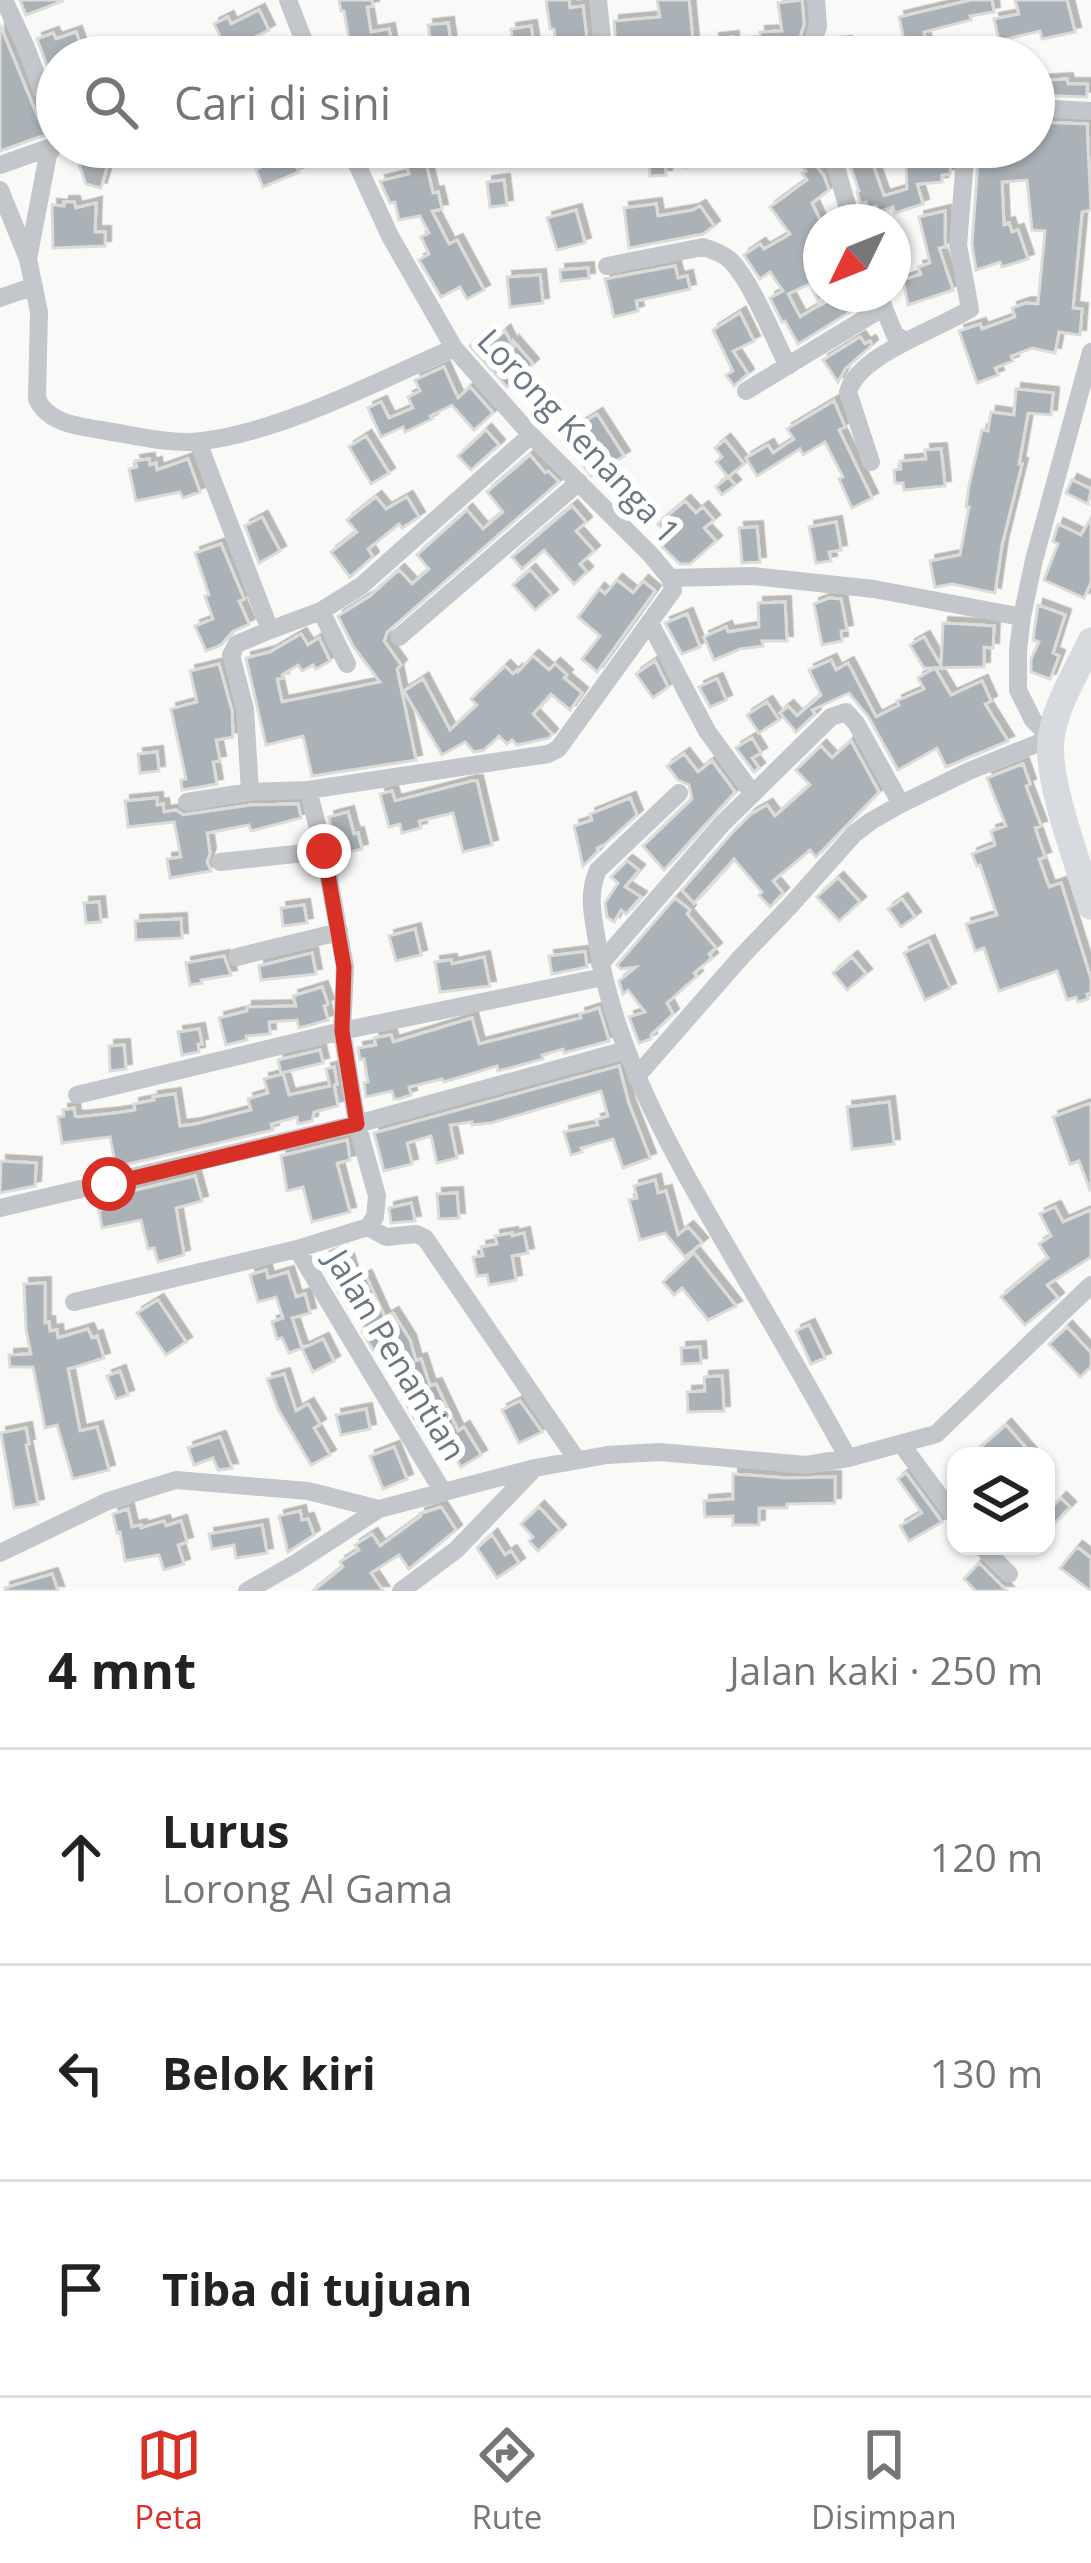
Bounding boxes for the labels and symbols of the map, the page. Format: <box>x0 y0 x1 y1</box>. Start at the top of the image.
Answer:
north arrow <box>803 204 911 312</box>
street label: Lorong Kenanga 1 <box>468 319 691 553</box>
route end <box>297 824 351 878</box>
route start <box>82 1157 136 1211</box>
street label: Jalan Penantian <box>314 1238 477 1469</box>

